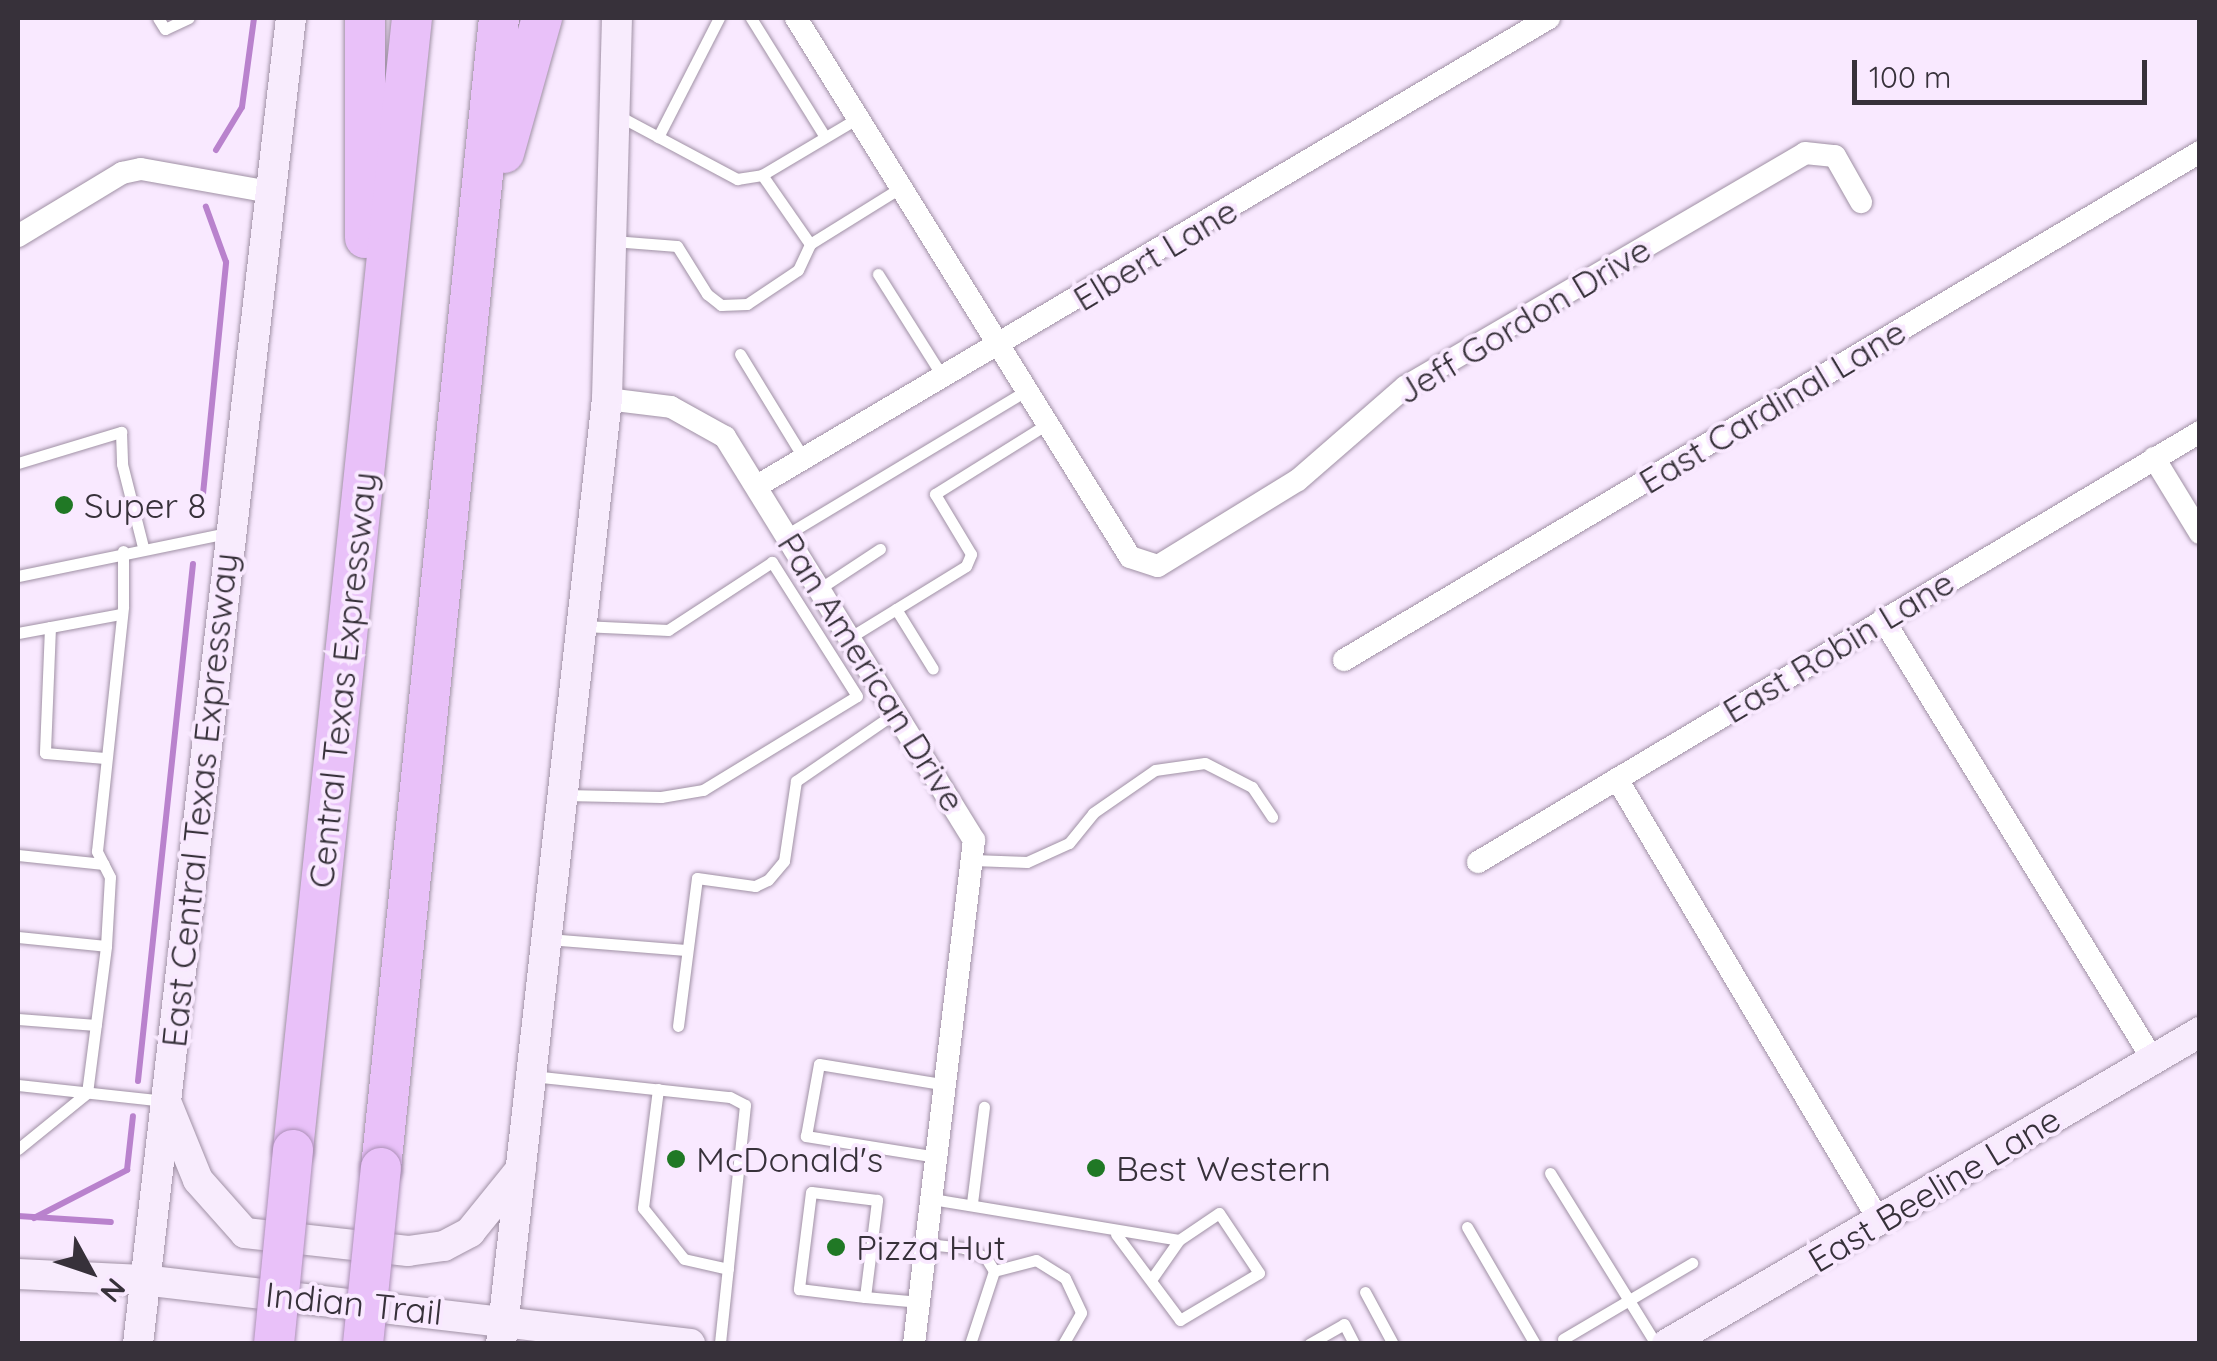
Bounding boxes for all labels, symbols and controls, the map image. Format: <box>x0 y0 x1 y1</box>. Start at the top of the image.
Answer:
scale bar <box>1857 40 2152 102</box>
text: 100 m <box>1869 58 1951 96</box>
street label: Elbert Lane <box>1065 189 1245 319</box>
street label: Jeff Gordon Drive <box>1388 228 1658 412</box>
street label: East Cardinal Lane <box>1631 310 1913 502</box>
street label: Central Texas Expressway <box>299 470 385 890</box>
place label: Super 8 <box>84 484 206 526</box>
marker: Super 8 <box>53 494 75 516</box>
street label: Pan American Drive <box>769 525 975 819</box>
street label: East Central Texas Expressway <box>152 551 246 1049</box>
street label: East Robin Lane <box>1715 561 1961 731</box>
street label: East Beeline Lane <box>1801 1097 2067 1281</box>
place label: McDonald's <box>696 1138 883 1180</box>
place label: Best Western <box>1116 1147 1331 1189</box>
marker: McDonald's <box>665 1148 687 1170</box>
marker: Best Western <box>1085 1157 1107 1179</box>
north arrow <box>40 1221 140 1321</box>
place label: Pizza Hut <box>856 1226 1006 1268</box>
marker: Pizza Hut <box>825 1236 847 1258</box>
text: N <box>93 1271 133 1310</box>
street label: Indian Trail <box>264 1273 444 1333</box>

